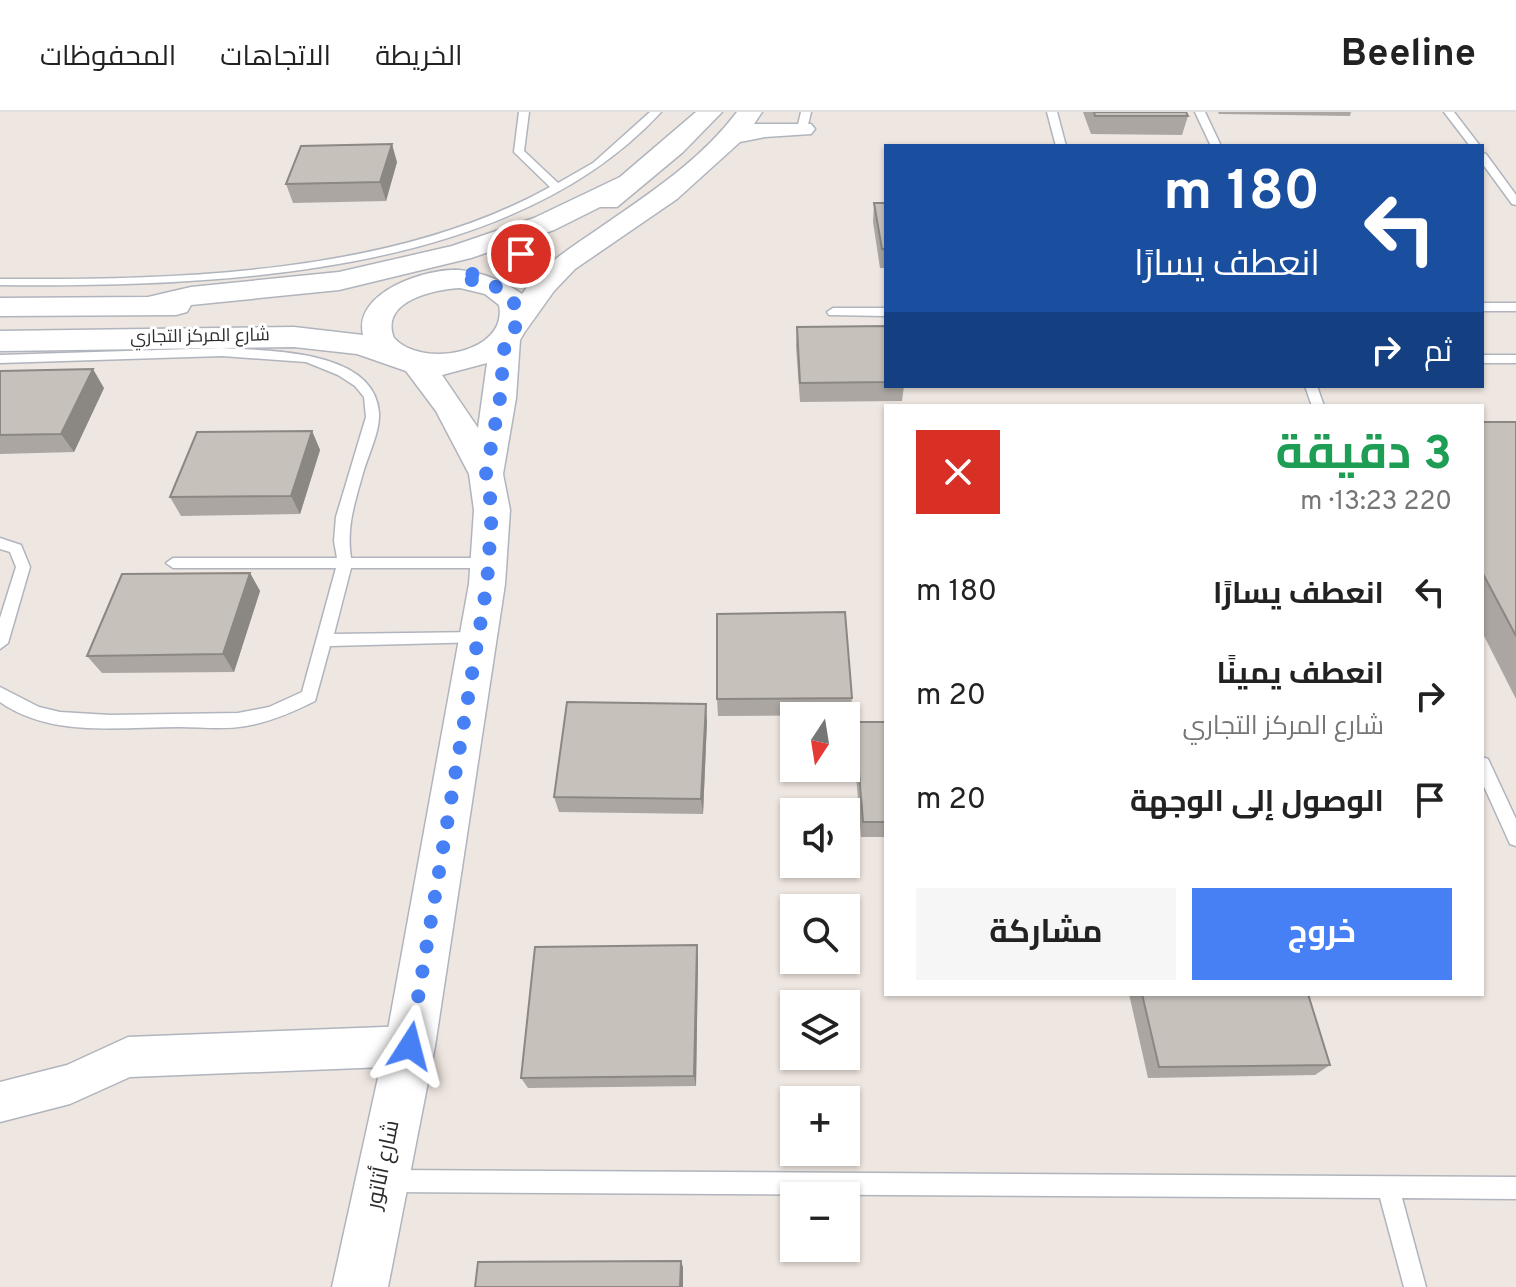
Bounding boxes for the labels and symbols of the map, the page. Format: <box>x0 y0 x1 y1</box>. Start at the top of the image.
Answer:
pin <box>487 220 555 288</box>
street label: شارع المركز التجاري <box>130 324 270 351</box>
north arrow <box>780 702 860 782</box>
position arrow <box>368 1004 452 1088</box>
street label: شارع أتاتور <box>359 1118 407 1214</box>

